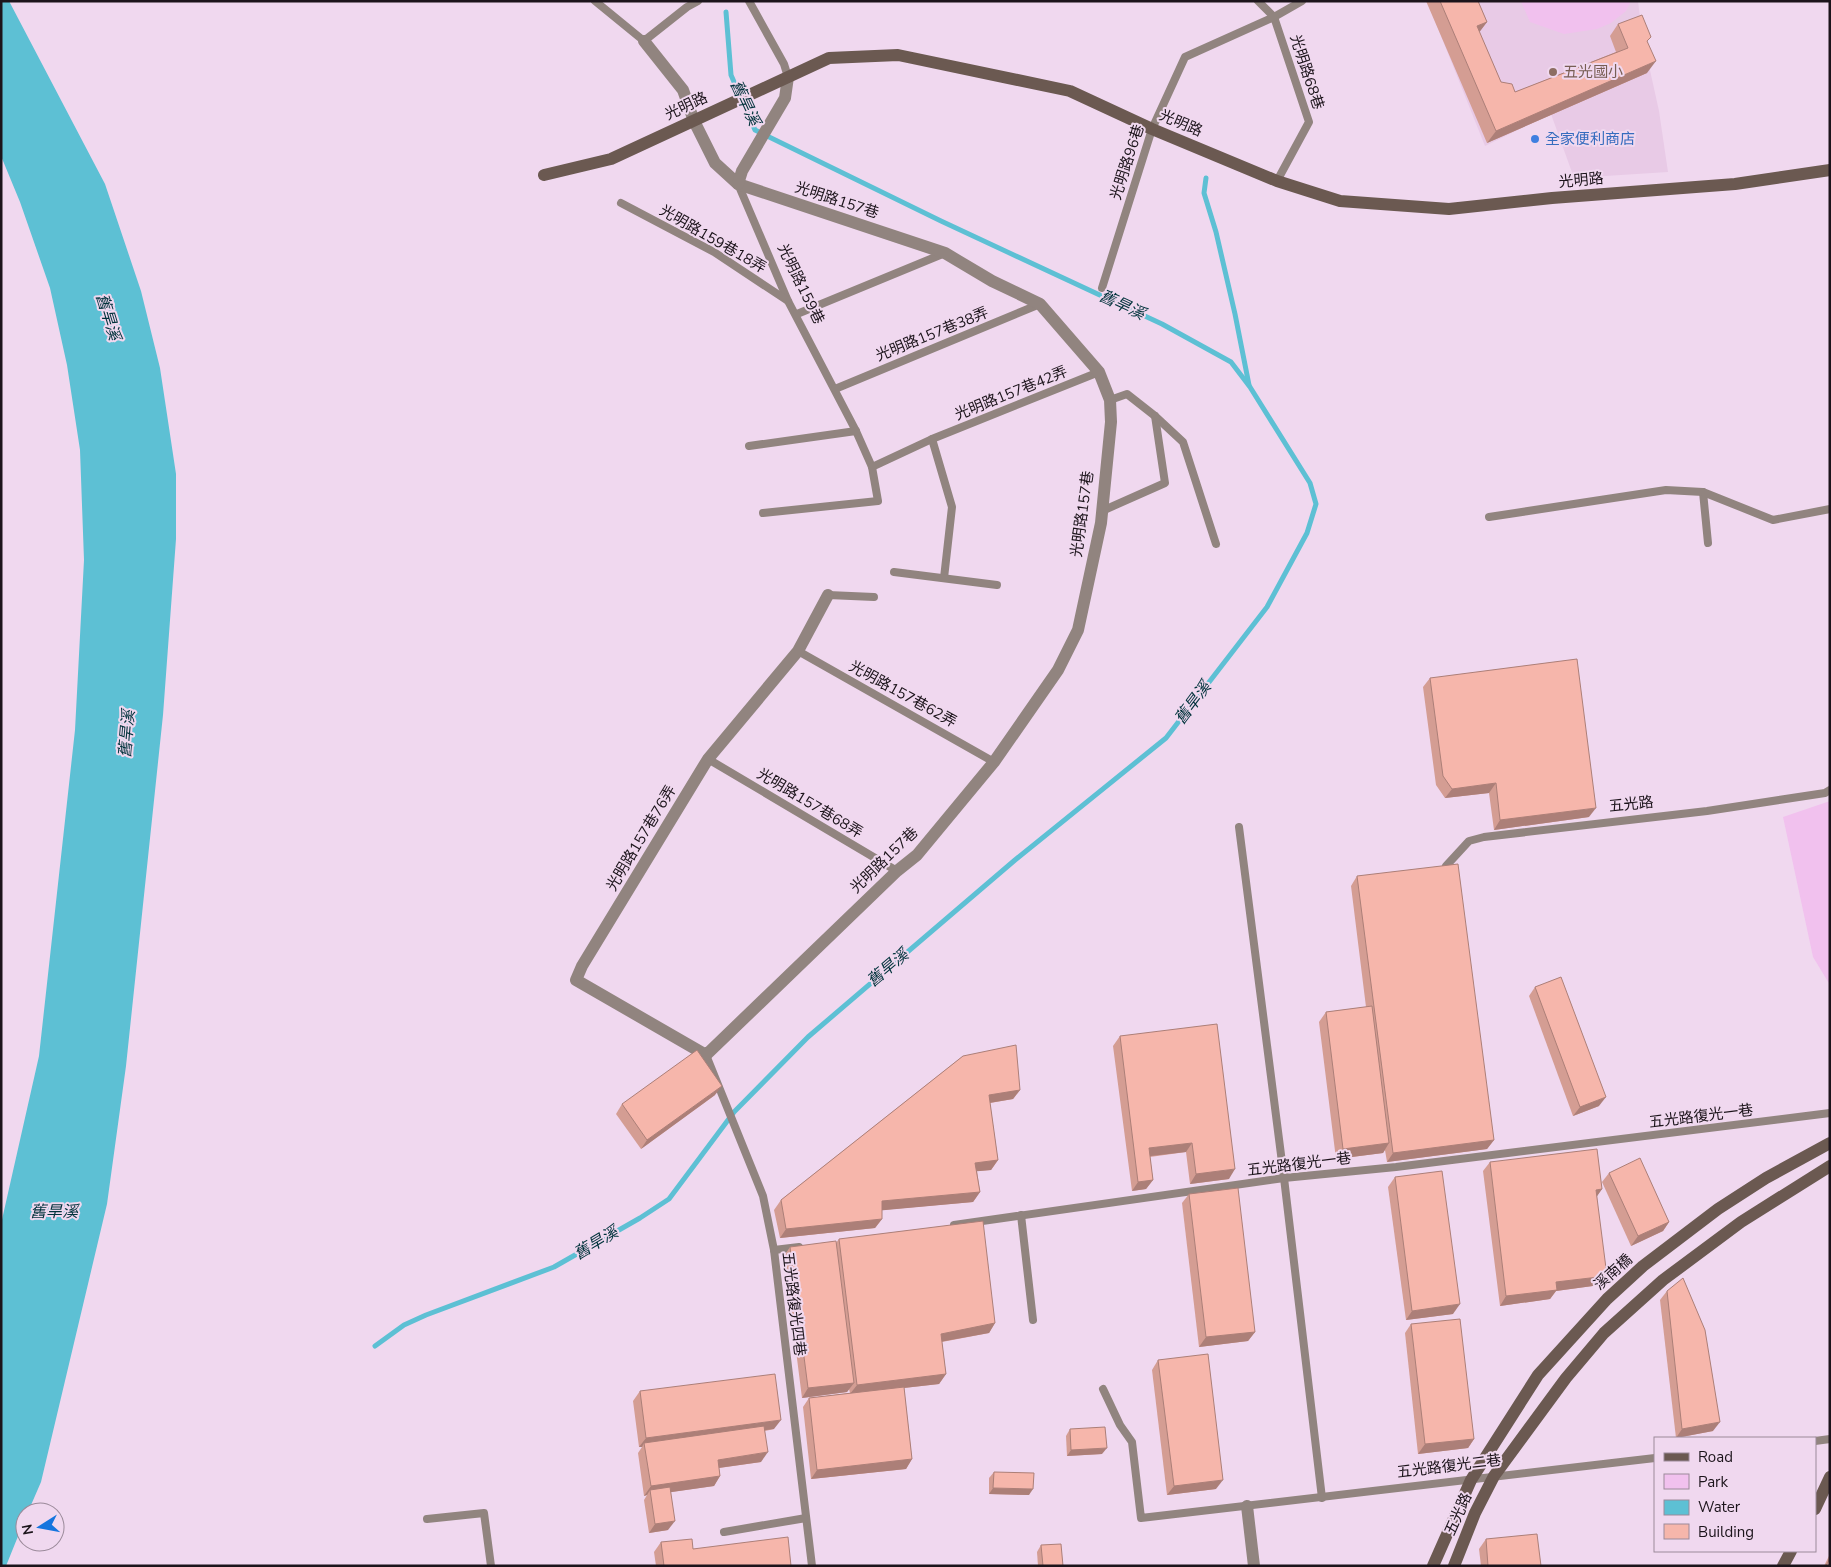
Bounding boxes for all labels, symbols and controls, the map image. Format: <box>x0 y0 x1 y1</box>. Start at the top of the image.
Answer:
street label: 光明路68巷 <box>1285 32 1329 112</box>
place label: 五光國小 <box>1563 62 1623 82</box>
marker: 五光國小 <box>1547 66 1559 78</box>
water label: 舊旱溪 <box>725 77 766 131</box>
street label: 光明路 <box>661 87 711 125</box>
street label: 光明路 <box>1156 105 1206 141</box>
street label: 光明路96巷 <box>1105 122 1149 202</box>
place label: 全家便利商店 <box>1545 129 1635 149</box>
marker: 全家便利商店 <box>1529 133 1541 145</box>
street label: 光明路 <box>1558 168 1604 192</box>
street label: 光明路157巷 <box>793 177 881 223</box>
street label: 光明路159巷18弄 <box>656 200 770 278</box>
street label: 光明路159巷 <box>773 241 829 327</box>
water label: 舊旱溪 <box>1096 285 1150 326</box>
water label: 舊旱溪 <box>90 291 126 345</box>
street label: 光明路157巷38弄 <box>873 302 991 366</box>
street label: 光明路157巷42弄 <box>952 361 1070 425</box>
street label: 光明路157巷 <box>1066 470 1098 558</box>
street label: 光明路157巷62弄 <box>846 656 960 732</box>
water label: 舊旱溪 <box>1170 676 1217 729</box>
water label: 舊旱溪 <box>114 707 140 759</box>
street label: 光明路157巷68弄 <box>753 764 867 842</box>
street label: 光明路157巷76弄 <box>602 781 680 895</box>
street label: 五光路 <box>1608 792 1654 816</box>
street label: 光明路157巷 <box>846 823 922 897</box>
water label: 舊旱溪 <box>863 943 915 992</box>
street label: 五光路復光一巷 <box>1648 1100 1754 1132</box>
street label: 五光路復光一巷 <box>1246 1148 1352 1180</box>
water label: 舊旱溪 <box>30 1201 80 1223</box>
water label: 舊旱溪 <box>570 1220 624 1265</box>
street label: 溪南橋 <box>1590 1250 1636 1294</box>
street label: 五光路復光四巷 <box>778 1251 810 1357</box>
legend <box>1654 1437 1816 1552</box>
text: Road <box>1698 1447 1733 1467</box>
street label: 五光路復光二巷 <box>1396 1450 1502 1482</box>
text: Park <box>1698 1472 1728 1492</box>
street label: 五光路 <box>1440 1489 1476 1539</box>
text: Water <box>1698 1497 1741 1517</box>
north arrow <box>15 1502 65 1552</box>
text: N <box>17 1522 38 1536</box>
text: Building <box>1698 1522 1754 1542</box>

